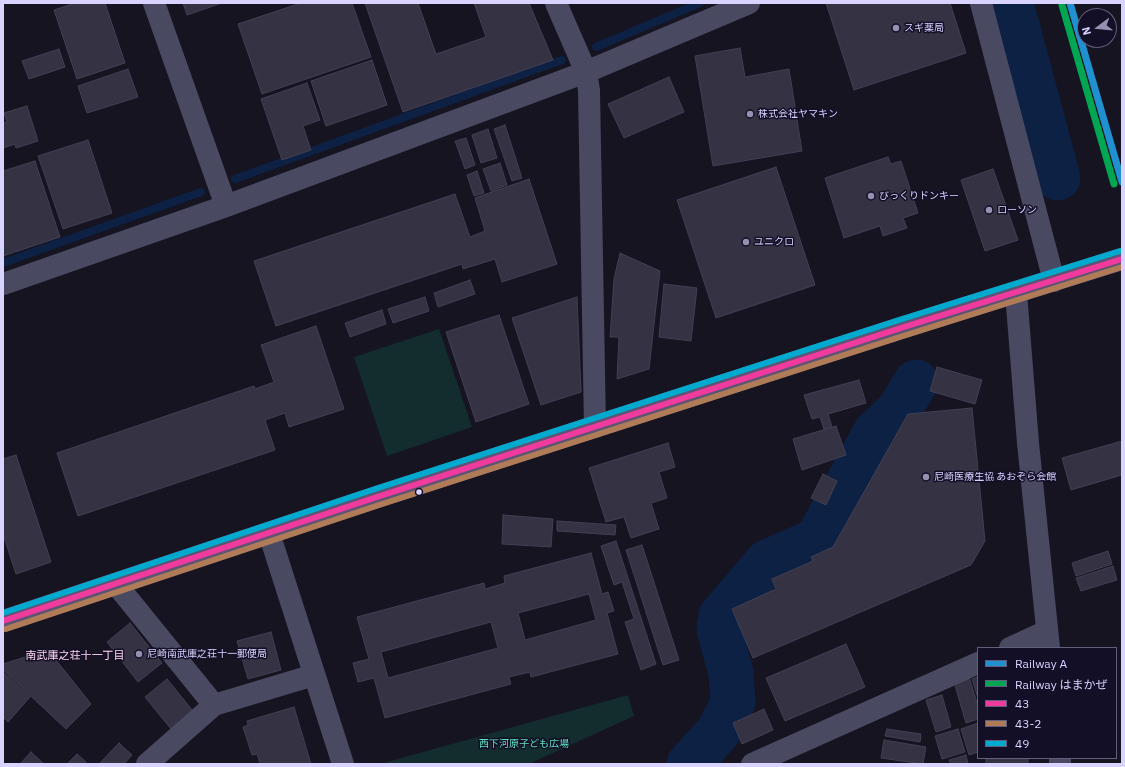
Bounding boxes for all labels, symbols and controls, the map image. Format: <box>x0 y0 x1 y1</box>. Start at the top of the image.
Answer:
north arrow <box>1077 8 1117 48</box>
place label: スギ薬局 <box>904 22 944 34</box>
marker: スギ薬局 <box>891 23 901 33</box>
text: N <box>1079 25 1094 37</box>
place label: 株式会社ヤマキン <box>758 108 838 120</box>
marker: 株式会社ヤマキン <box>745 109 755 119</box>
place label: びっくりドンキー <box>879 190 959 202</box>
marker: びっくりドンキー <box>866 191 876 201</box>
place label: ローソン <box>997 204 1037 216</box>
marker: ローソン <box>984 205 994 215</box>
place label: ユニクロ <box>754 236 794 248</box>
marker: ユニクロ <box>741 237 751 247</box>
place label: 尼崎医療生協 あおぞら会館 <box>934 471 1056 483</box>
marker: 尼崎医療生協 あおぞら会館 <box>921 472 931 482</box>
unlabelled marker <box>414 487 424 497</box>
legend <box>977 647 1117 759</box>
place label: 尼崎南武庫之荘十一郵便局 <box>147 648 267 660</box>
district label: 南武庫之荘十一丁目 <box>26 649 124 663</box>
marker: 尼崎南武庫之荘十一郵便局 <box>134 649 144 659</box>
text: Railway A <box>1015 656 1067 671</box>
text: Railway はまかぜ <box>1015 677 1107 692</box>
text: 43 <box>1015 696 1029 711</box>
text: 43-2 <box>1015 716 1041 731</box>
text: 49 <box>1015 736 1029 751</box>
park label: 西下河原子ども広場 <box>479 738 569 750</box>

